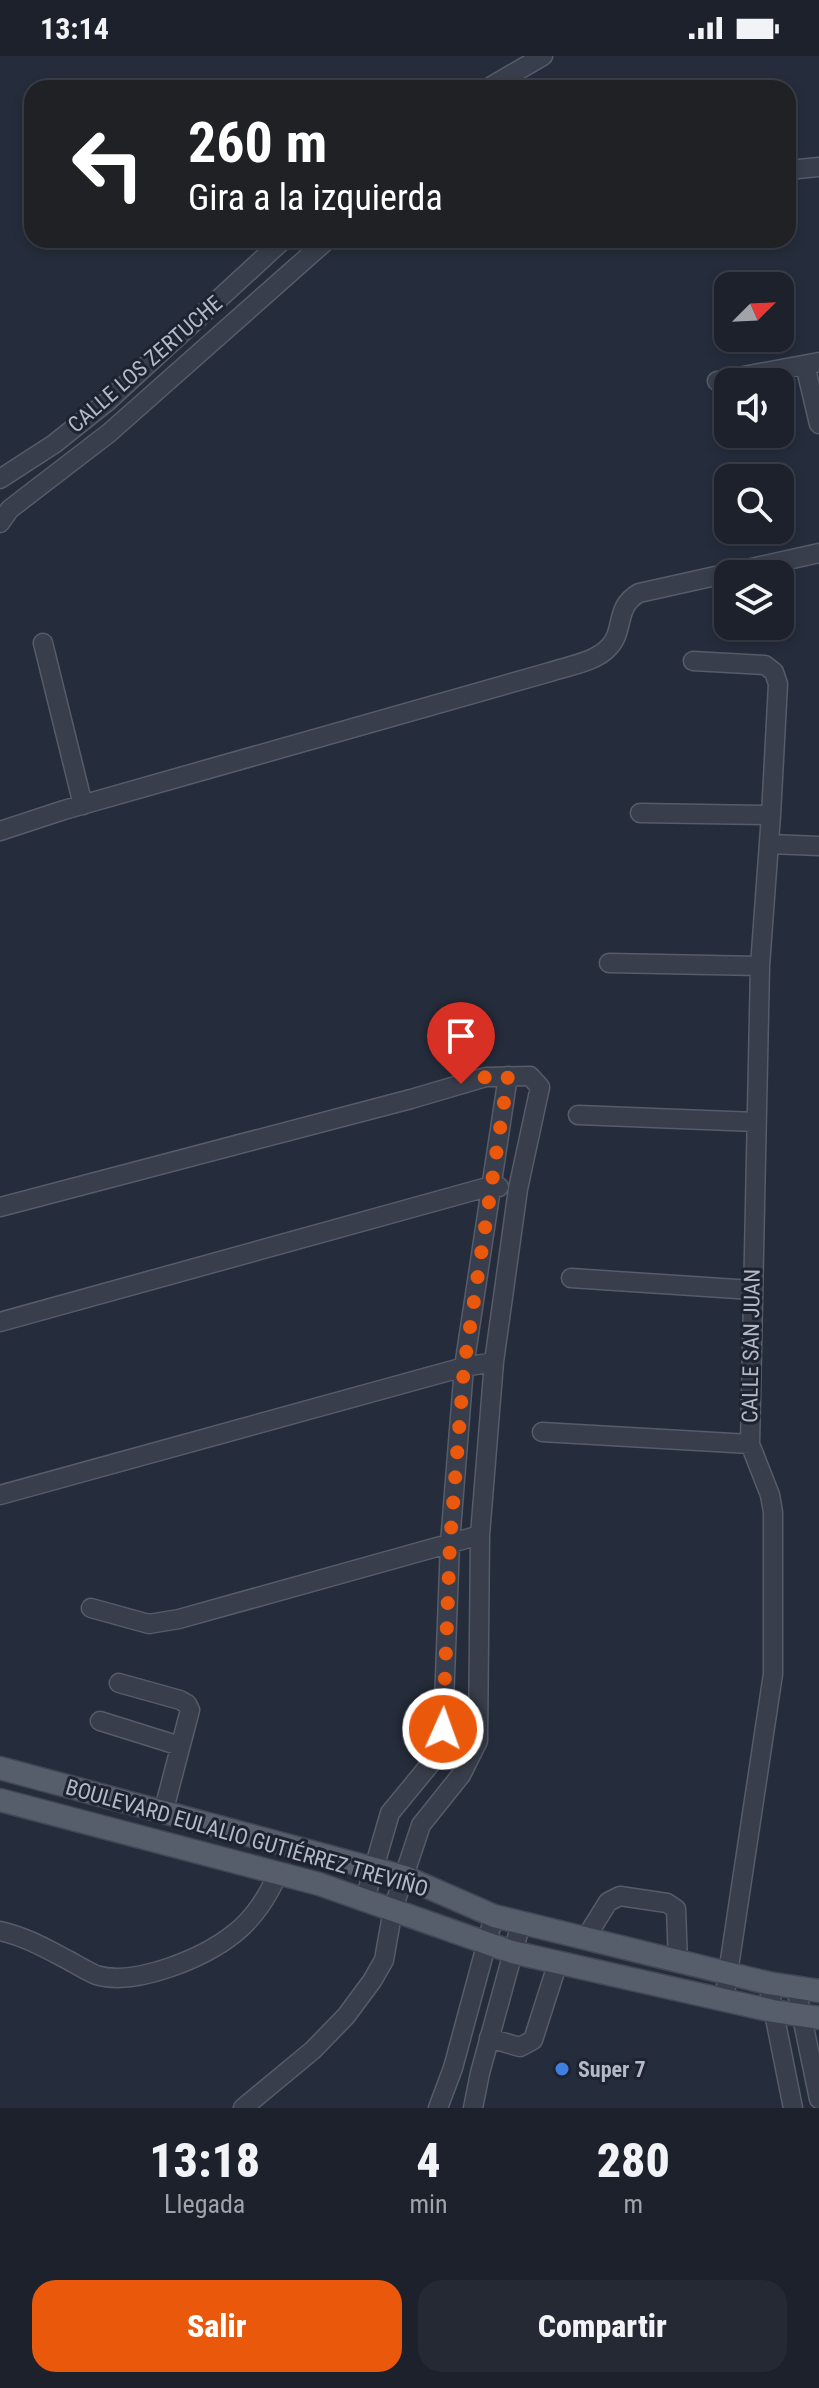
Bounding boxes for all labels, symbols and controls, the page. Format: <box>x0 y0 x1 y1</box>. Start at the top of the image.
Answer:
text: 13:14 <box>40 11 109 46</box>
text: 260 m <box>188 110 327 176</box>
icon: left <box>56 112 160 216</box>
text: Gira a la izquierda <box>188 177 443 219</box>
north arrow <box>714 272 794 352</box>
map controls <box>714 272 794 640</box>
street label: CALLE LOS ZERTUCHE <box>63 290 227 438</box>
button: sound <box>714 368 794 448</box>
button: search <box>714 464 794 544</box>
button: layers <box>714 560 794 640</box>
pin <box>427 1002 495 1084</box>
icon: arrive <box>439 1014 483 1058</box>
street label: CALLE SAN JUAN <box>737 1269 765 1423</box>
position arrow <box>401 1687 485 1771</box>
street label: BOULEVARD EULALIO GUTIÉRREZ TREVIÑO <box>63 1774 431 1902</box>
place label: Super 7 <box>578 2057 646 2082</box>
marker: Super 7 <box>553 2060 571 2078</box>
text: 13:18 <box>149 2132 260 2189</box>
text: 4 <box>416 2132 441 2189</box>
text: 280 <box>597 2132 670 2189</box>
text: Llegada <box>164 2189 245 2219</box>
text: min <box>409 2189 448 2219</box>
text: m <box>623 2189 643 2219</box>
button: Salir <box>32 2280 402 2372</box>
button: Compartir <box>418 2280 787 2372</box>

